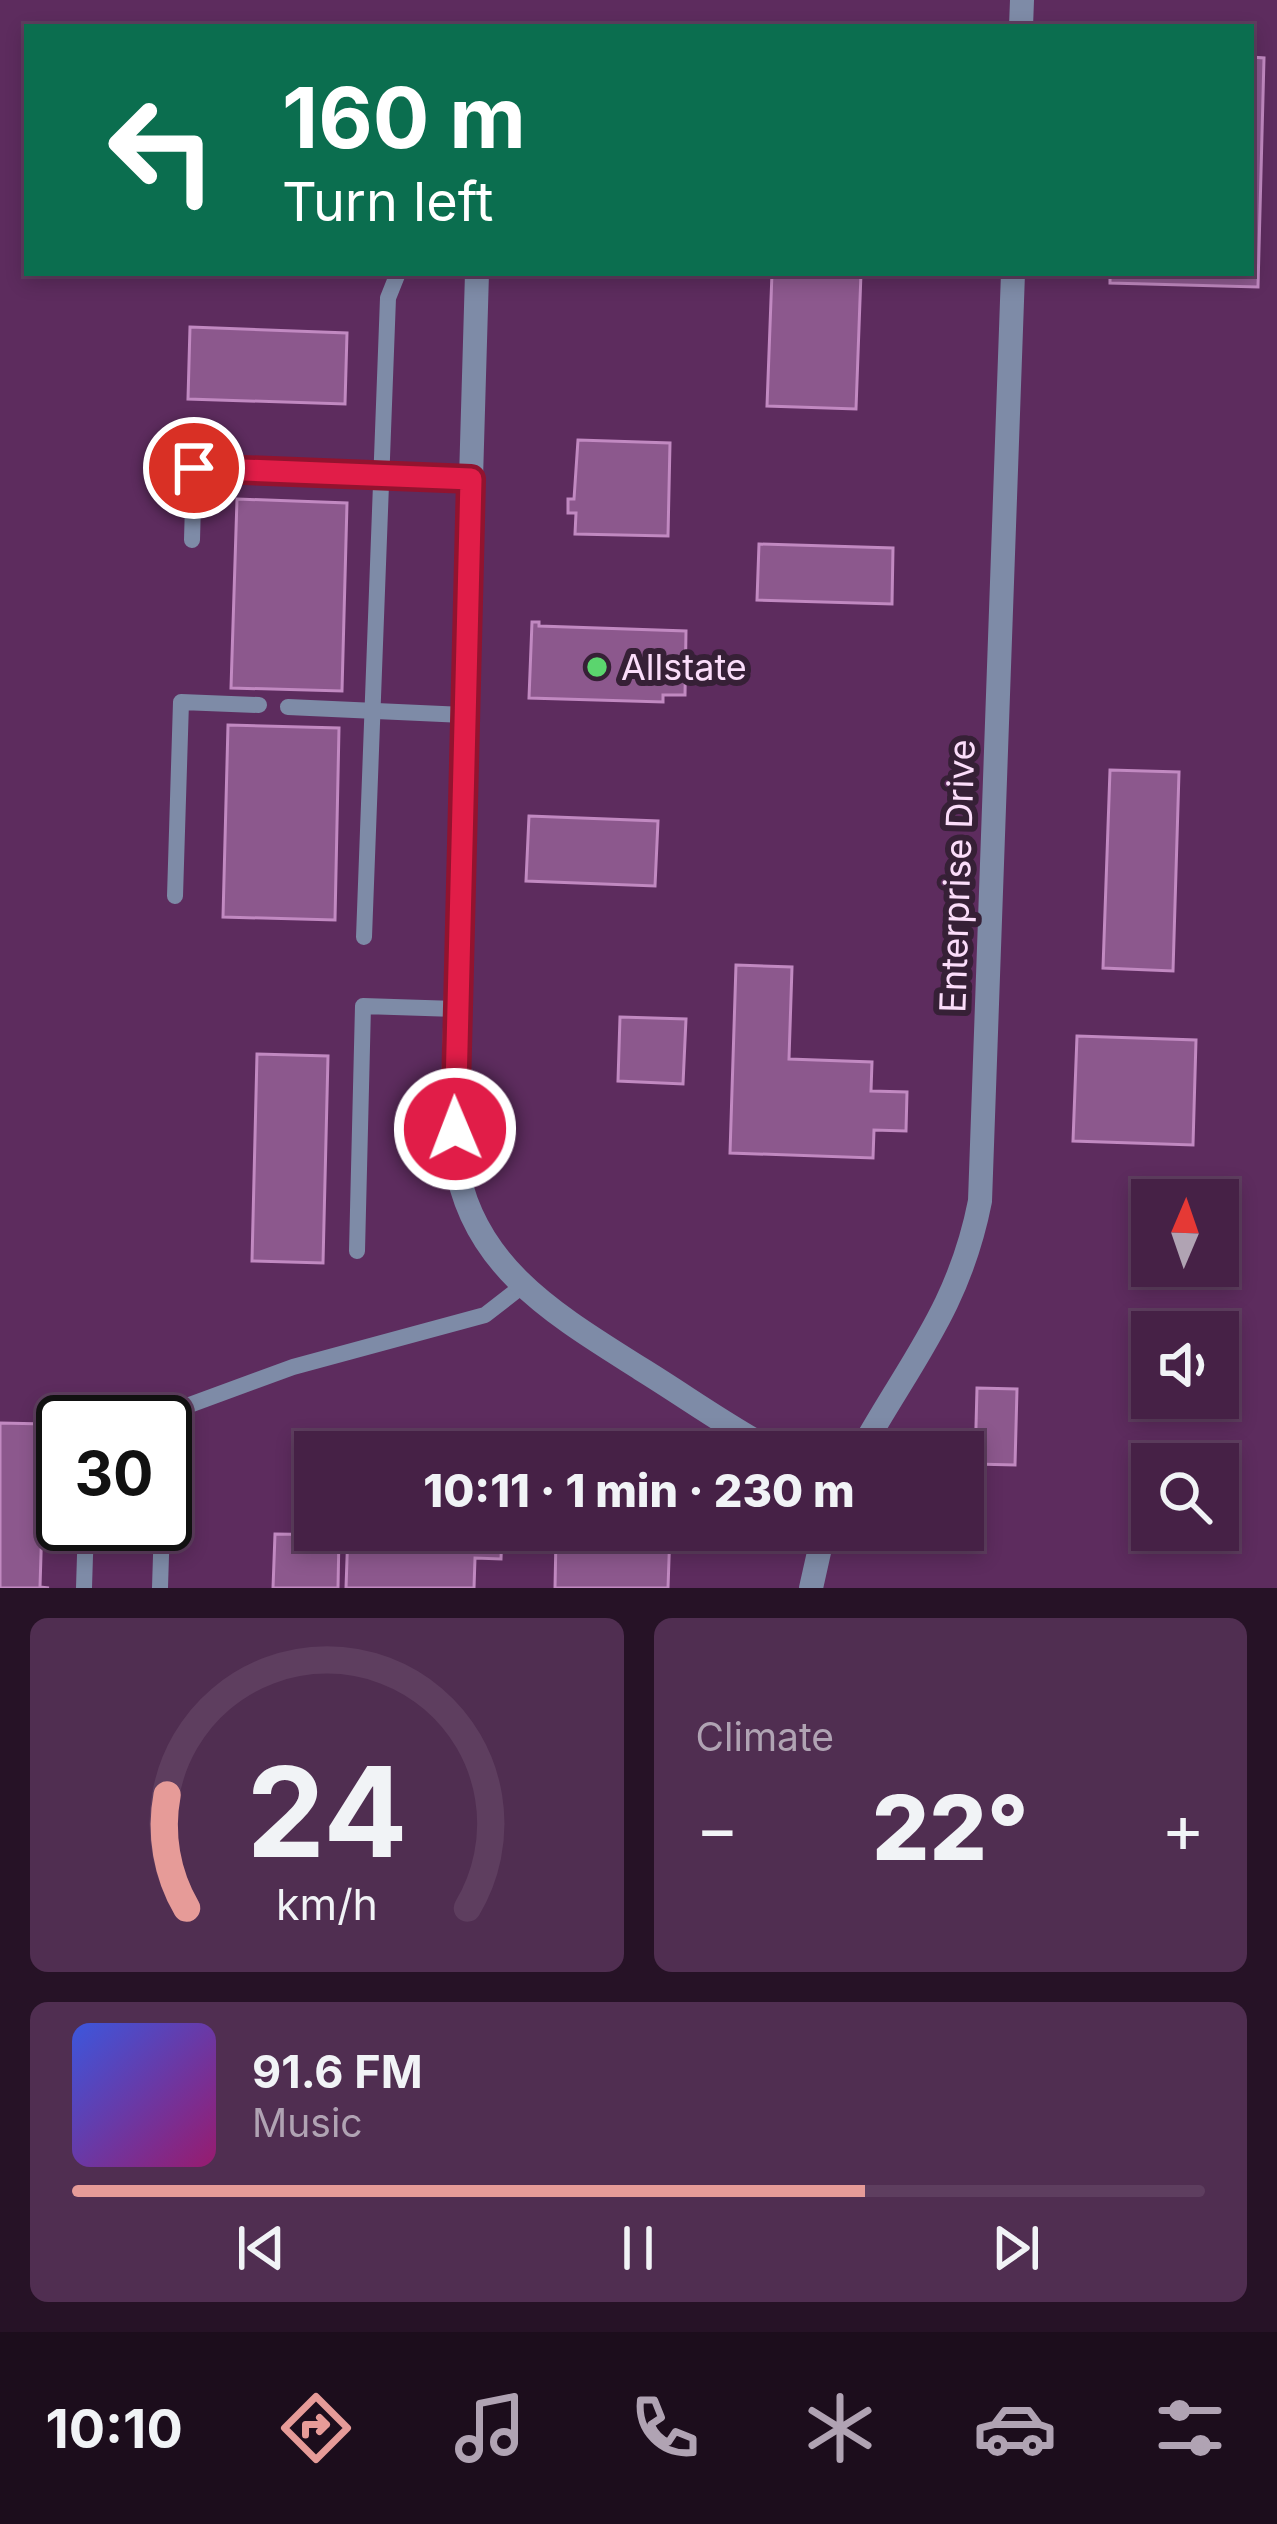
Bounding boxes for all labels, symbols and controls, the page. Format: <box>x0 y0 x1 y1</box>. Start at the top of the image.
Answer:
text: 160 m <box>282 67 526 168</box>
icon: left <box>84 72 240 228</box>
text: Turn left <box>282 169 493 234</box>
pin <box>143 417 245 519</box>
icon: arrive <box>161 435 227 501</box>
place label: Allstate <box>621 645 747 689</box>
marker: Allstate <box>584 654 610 680</box>
street label: Enterprise Drive <box>930 738 984 1014</box>
position arrow <box>392 1066 518 1192</box>
north arrow <box>1131 1179 1239 1287</box>
map controls <box>1131 1179 1239 1551</box>
button: sound <box>1131 1311 1239 1419</box>
speed limit sign: 30 <box>36 1395 192 1551</box>
button: search <box>1131 1443 1239 1551</box>
text: 10:11 · 1 min · 230 m <box>423 1463 855 1518</box>
text: Climate <box>696 1713 834 1760</box>
text: 24 <box>246 1736 407 1887</box>
text: 22° <box>872 1773 1028 1882</box>
text: − <box>696 1788 739 1868</box>
text: + <box>1161 1788 1205 1868</box>
text: km/h <box>276 1878 378 1930</box>
text: 91.6 FM <box>252 2044 423 2099</box>
text: Music <box>252 2099 363 2146</box>
icon: previous <box>228 2215 294 2281</box>
icon: pause <box>605 2215 671 2281</box>
icon: next <box>983 2215 1049 2281</box>
icon: directions <box>274 2386 358 2470</box>
icon: music <box>448 2386 532 2470</box>
icon: phone <box>623 2386 707 2470</box>
icon: climate <box>798 2386 882 2470</box>
icon: car <box>973 2386 1057 2470</box>
icon: filters <box>1148 2386 1232 2470</box>
text: 10:10 <box>45 2396 183 2461</box>

